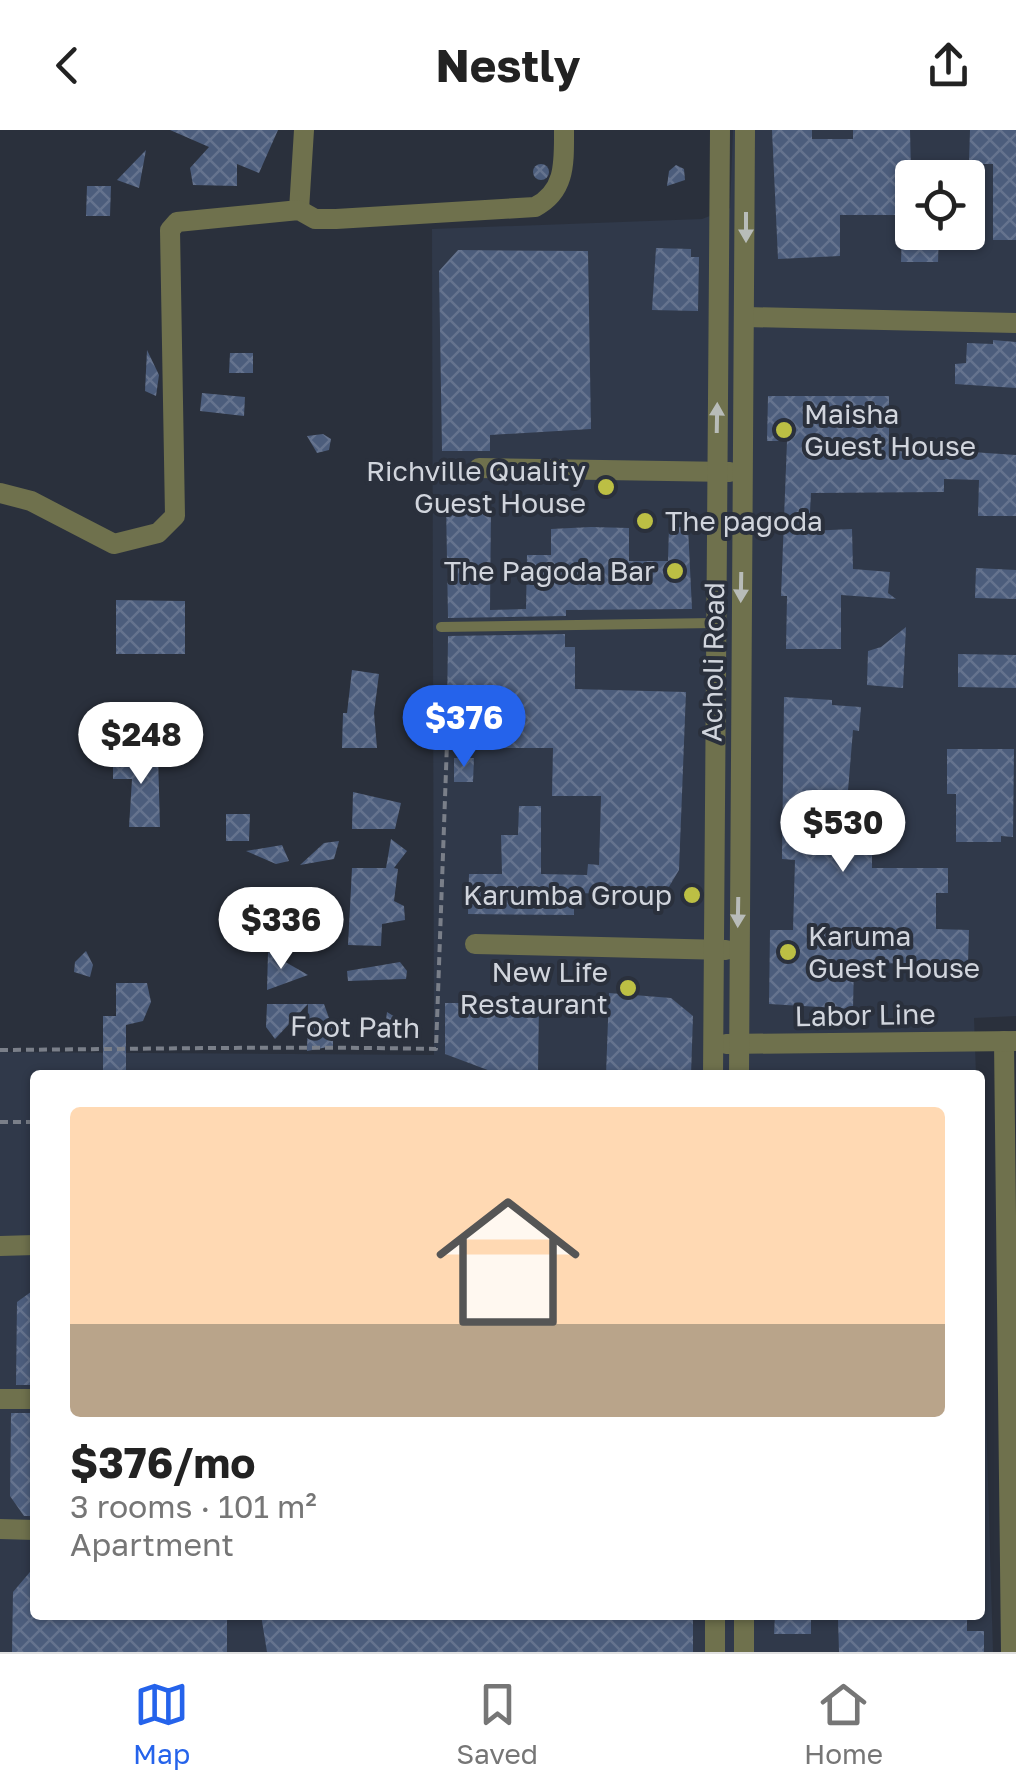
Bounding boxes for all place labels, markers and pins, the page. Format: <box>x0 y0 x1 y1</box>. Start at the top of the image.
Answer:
place label: Maisha Guest House <box>804 397 976 462</box>
marker: Maisha Guest House <box>773 419 795 441</box>
place label: Richville Quality Guest House <box>366 454 586 519</box>
marker: Richville Quality Guest House <box>595 476 617 498</box>
place label: The pagoda <box>665 504 823 537</box>
marker: The pagoda <box>634 510 656 532</box>
place label: The Pagoda Bar <box>444 554 655 587</box>
marker: The Pagoda Bar <box>664 560 686 582</box>
pin: $376 <box>405 685 523 770</box>
pin: $248 <box>82 702 200 787</box>
pin: $530 <box>784 790 902 875</box>
place label: Karumba Group <box>463 878 672 911</box>
marker: Karumba Group <box>681 884 703 906</box>
pin: $336 <box>222 887 340 972</box>
place label: Karuma Guest House <box>808 919 980 984</box>
marker: Karuma Guest House <box>777 941 799 963</box>
place label: New Life Restaurant <box>460 955 608 1020</box>
marker: New Life Restaurant <box>617 977 639 999</box>

